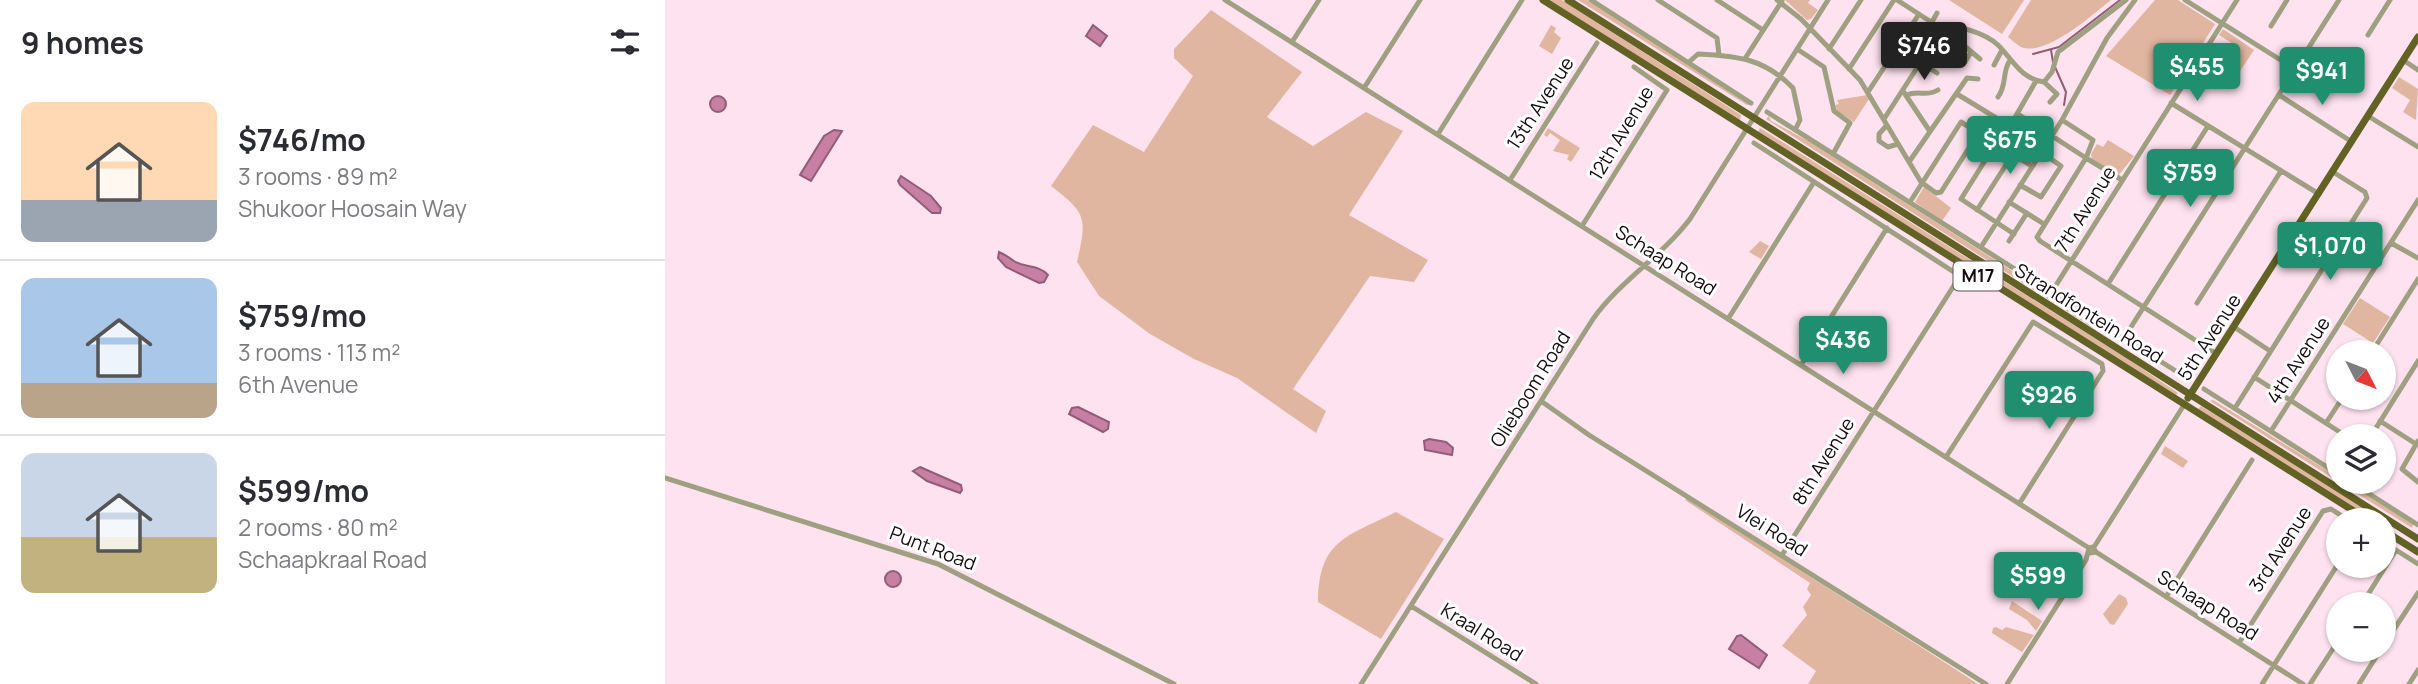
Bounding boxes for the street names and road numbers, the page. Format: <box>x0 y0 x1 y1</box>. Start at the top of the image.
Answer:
street label: 13th Avenue <box>1500 52 1580 154</box>
street label: 12th Avenue <box>1583 81 1659 185</box>
street label: 7th Avenue <box>2048 161 2122 257</box>
street label: Schaap Road <box>1610 219 1722 301</box>
street label: Strandfontein Road <box>2010 257 2168 369</box>
road number: M17 <box>1953 262 2003 290</box>
street label: 5th Avenue <box>2171 289 2247 385</box>
street label: 4th Avenue <box>2260 311 2336 409</box>
street label: Olieboom Road <box>1484 326 1576 452</box>
street label: 8th Avenue <box>1786 412 1860 510</box>
street label: Vlei Road <box>1731 498 1813 562</box>
street label: 3rd Avenue <box>2243 501 2317 597</box>
street label: Punt Road <box>886 520 980 576</box>
street label: Schaap Road <box>2152 564 2264 646</box>
street label: Kraal Road <box>1436 597 1528 667</box>

